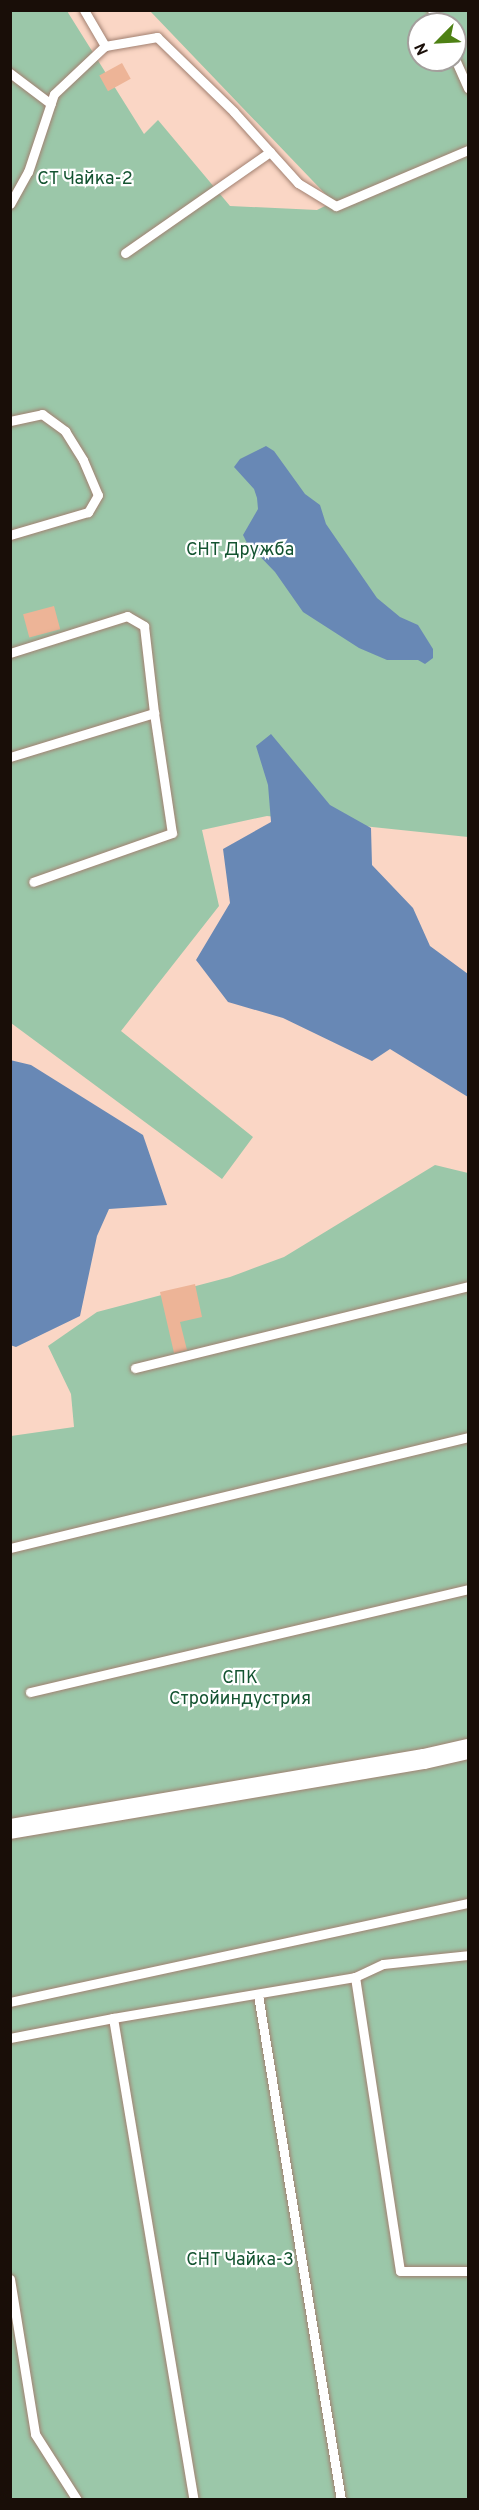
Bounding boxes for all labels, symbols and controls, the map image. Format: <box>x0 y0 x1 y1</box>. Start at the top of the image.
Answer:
north arrow <box>407 12 467 72</box>
text: N <box>411 39 434 58</box>
park label: СТ Чайка-2 <box>37 169 133 191</box>
park label: СНТ Дружба <box>186 540 294 562</box>
park label: СПК Стройиндустрия <box>169 1669 311 1712</box>
park label: СНТ Чайка-3 <box>186 2250 294 2272</box>

